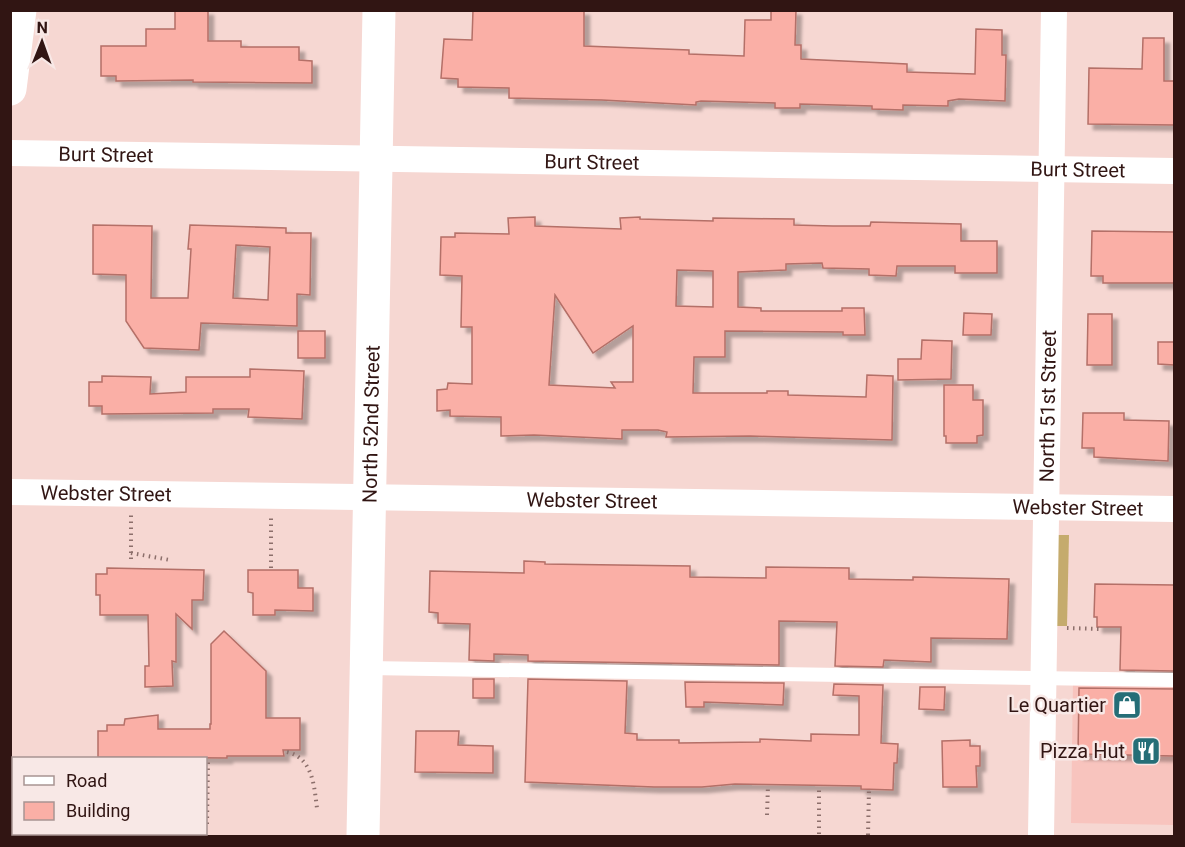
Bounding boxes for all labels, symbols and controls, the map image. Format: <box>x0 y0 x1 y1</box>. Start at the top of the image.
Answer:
north arrow <box>12 12 72 72</box>
text: N <box>36 18 48 37</box>
street label: Burt Street <box>58 142 154 167</box>
street label: Burt Street <box>544 149 640 175</box>
street label: Burt Street <box>1030 157 1126 182</box>
street label: North 51st Street <box>1035 330 1061 483</box>
street label: North 52nd Street <box>357 345 385 503</box>
street label: Webster Street <box>40 480 172 506</box>
street label: Webster Street <box>526 488 658 513</box>
street label: Webster Street <box>1012 495 1144 521</box>
shop icon: Le Quartier <box>1111 689 1143 721</box>
place label: Le Quartier <box>1008 693 1106 717</box>
restaurant icon: Pizza Hut <box>1130 735 1162 767</box>
place label: Pizza Hut <box>1040 739 1125 763</box>
legend <box>12 757 207 835</box>
text: Road <box>66 770 107 791</box>
text: Building <box>66 800 130 821</box>

